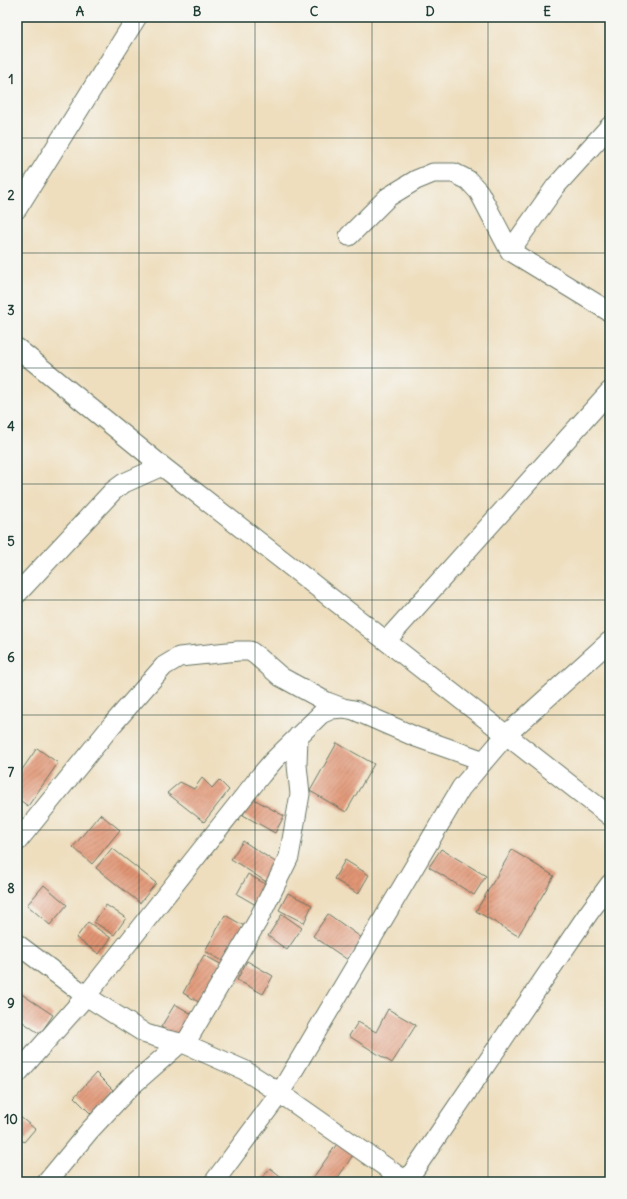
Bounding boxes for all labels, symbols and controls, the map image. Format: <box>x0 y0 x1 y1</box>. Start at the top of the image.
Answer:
text: A <box>76 3 85 20</box>
text: B <box>193 3 202 20</box>
text: C <box>310 3 319 20</box>
text: D <box>425 3 435 20</box>
text: E <box>543 3 551 20</box>
text: 1 <box>8 71 14 88</box>
text: 2 <box>7 187 15 204</box>
text: 3 <box>7 302 15 319</box>
text: 4 <box>7 418 15 435</box>
text: 5 <box>7 533 15 550</box>
text: 6 <box>7 649 15 666</box>
text: 7 <box>8 764 15 781</box>
text: 8 <box>7 880 15 897</box>
text: 9 <box>7 995 15 1012</box>
text: 10 <box>4 1111 18 1128</box>

